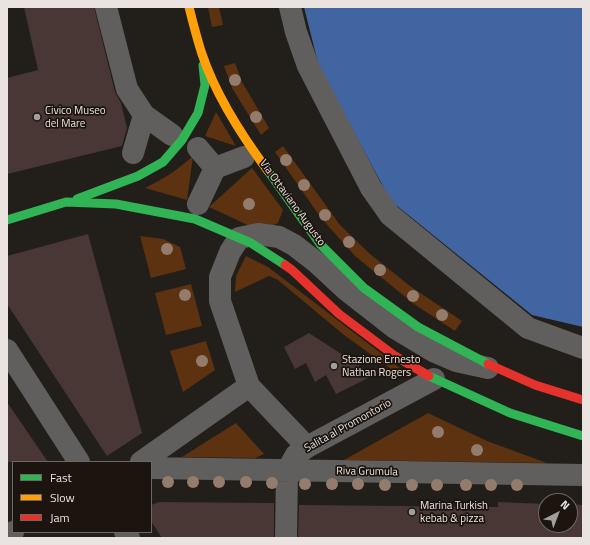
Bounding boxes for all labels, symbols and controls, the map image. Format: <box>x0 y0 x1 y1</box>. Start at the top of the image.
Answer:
place label: Civico Museo del Mare <box>45 104 106 130</box>
marker: Civico Museo del Mare <box>32 112 42 122</box>
street label: Via Ottaviano Augusto <box>256 157 328 249</box>
place label: Stazione Ernesto Nathan Rogers <box>342 353 420 379</box>
marker: Stazione Ernesto Nathan Rogers <box>329 361 339 371</box>
street label: Salita al Promontorio <box>302 397 394 455</box>
legend <box>12 461 152 533</box>
street label: Riva Grumula <box>336 465 398 479</box>
text: Fast <box>50 468 72 487</box>
text: Slow <box>50 488 75 507</box>
north arrow <box>538 493 578 533</box>
text: N <box>557 496 574 513</box>
place label: Marina Turkish kebab & pizza <box>420 499 488 525</box>
marker: Marina Turkish kebab & pizza <box>407 507 417 517</box>
text: Jam <box>50 508 70 527</box>

